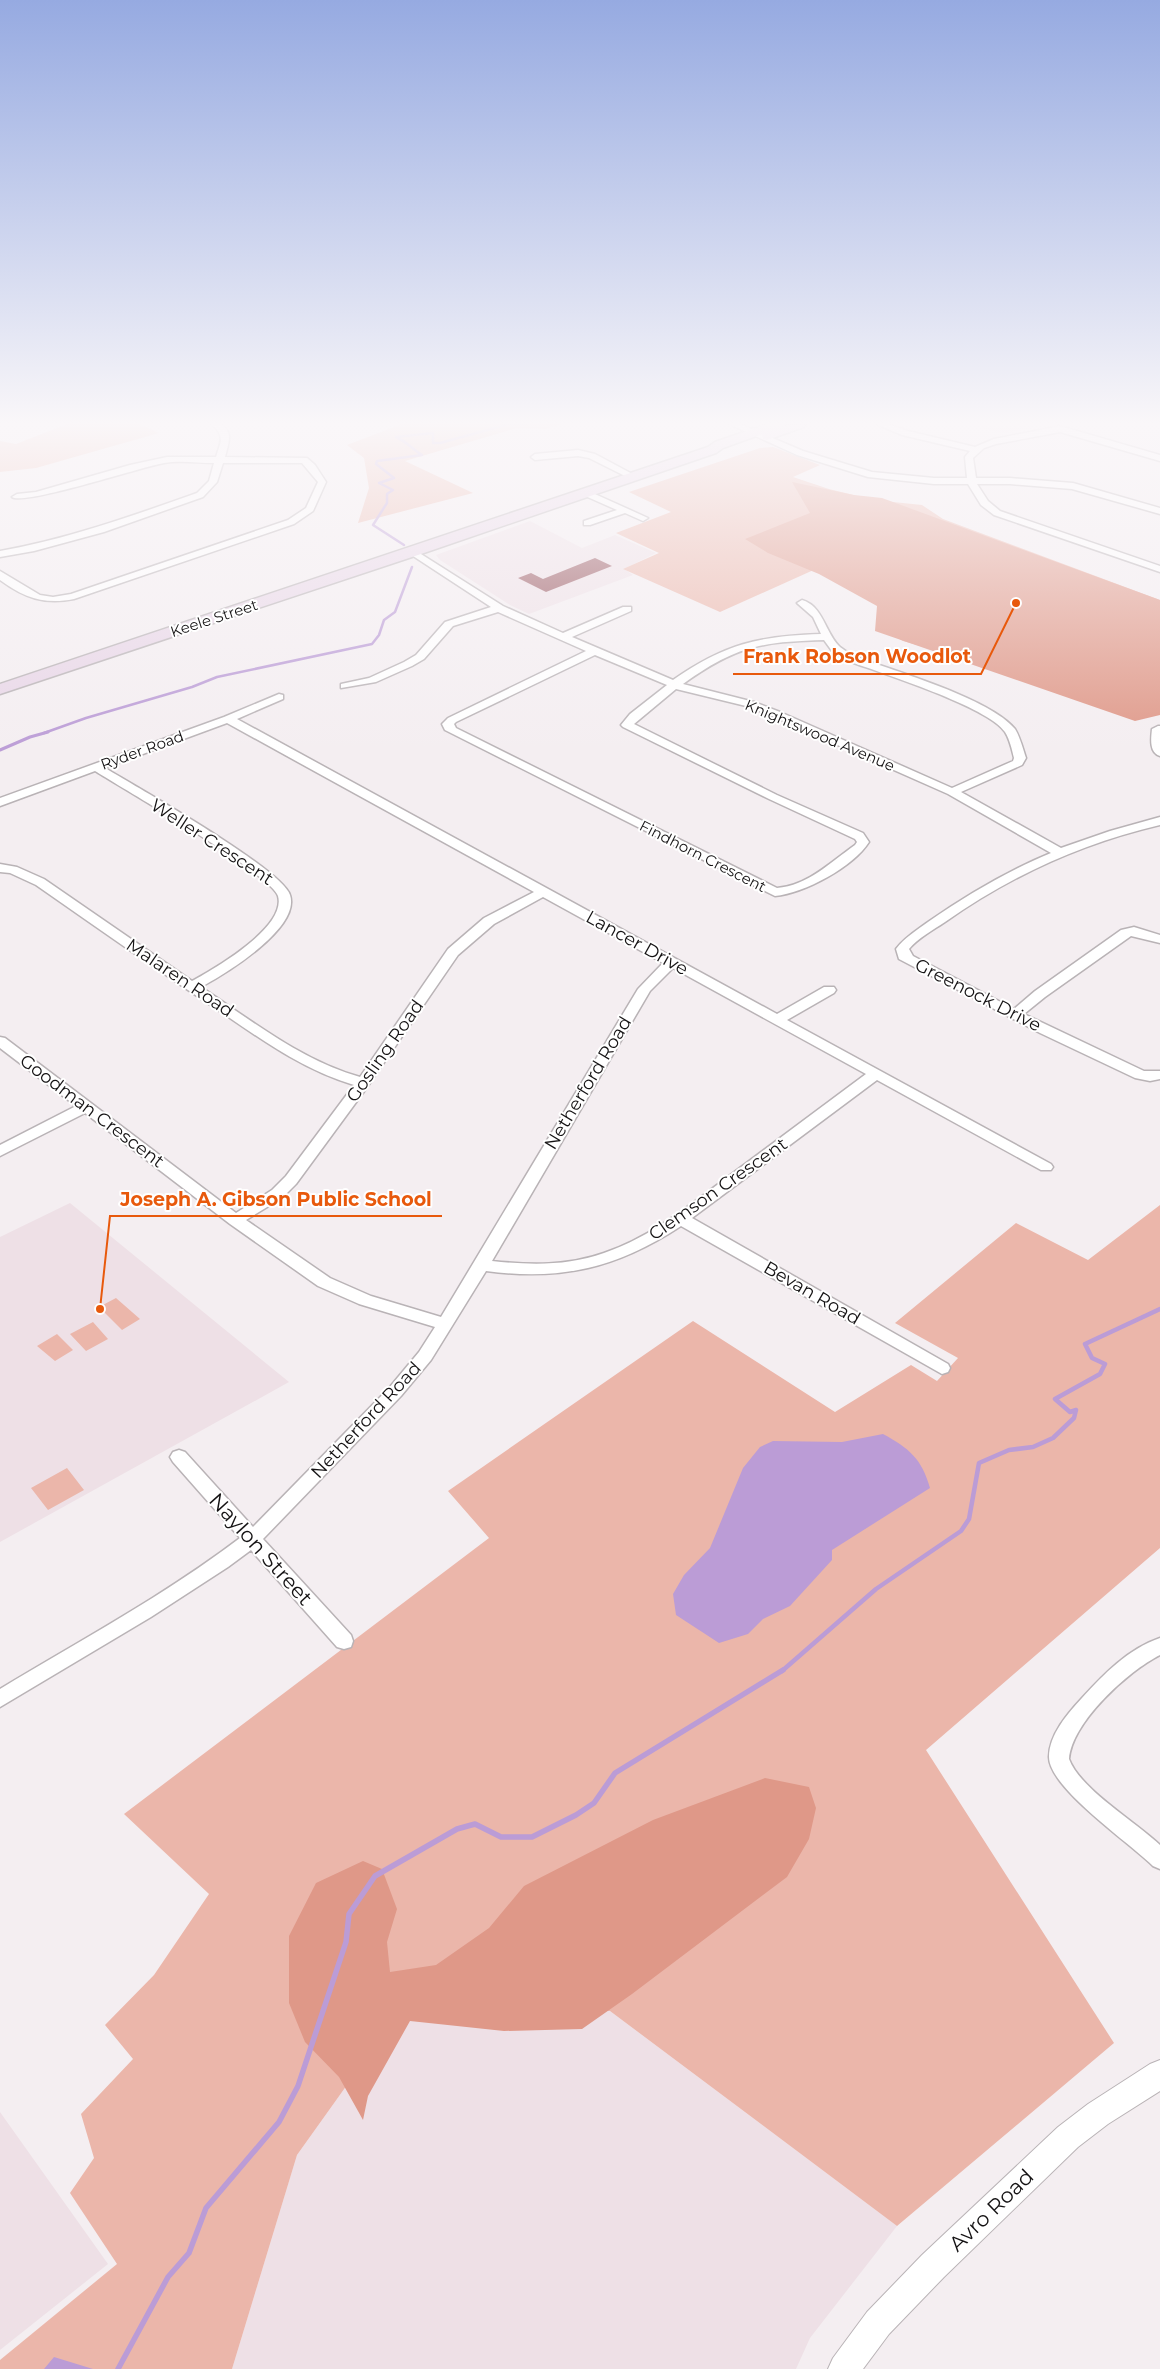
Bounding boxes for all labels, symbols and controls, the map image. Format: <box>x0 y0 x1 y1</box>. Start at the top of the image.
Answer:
street label: Keele Street <box>168 595 260 641</box>
callout: Frank Robson Woodlot <box>733 640 981 674</box>
text: Frank Robson Woodlot <box>743 645 971 668</box>
street label: Knightswood Avenue <box>742 695 898 775</box>
street label: Ryder Road <box>98 726 186 774</box>
street label: Weller Crescent <box>146 794 278 890</box>
street label: Findhorn Crescent <box>636 816 770 896</box>
street label: Lancer Drive <box>582 906 692 980</box>
street label: Malaren Road <box>122 934 238 1022</box>
street label: Greenock Drive <box>911 954 1045 1036</box>
street label: Gosling Road <box>342 996 428 1106</box>
street label: Netherford Road <box>540 1012 636 1154</box>
street label: Goodman Crescent <box>15 1050 169 1172</box>
street label: Clemson Crescent <box>644 1133 792 1245</box>
callout: Joseph A. Gibson Public School <box>110 1182 442 1216</box>
text: Joseph A. Gibson Public School <box>119 1188 432 1211</box>
street label: Bevan Road <box>760 1256 864 1330</box>
street label: Netherford Road <box>306 1357 426 1483</box>
street label: Naylon Street <box>204 1488 318 1610</box>
street label: Avro Road <box>944 2164 1038 2256</box>

